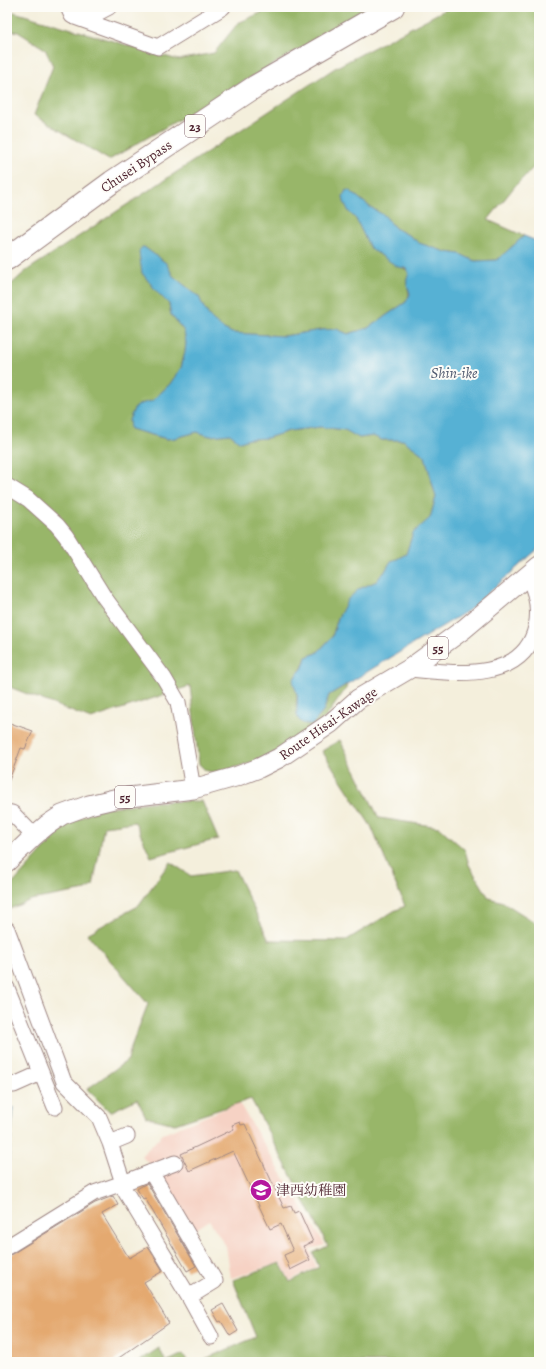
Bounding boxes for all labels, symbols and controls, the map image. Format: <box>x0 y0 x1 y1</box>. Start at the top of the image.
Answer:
road number: 23 <box>185 115 205 137</box>
street label: Chusei Bypass <box>97 136 176 197</box>
water label: Shin-ike <box>431 363 478 383</box>
road number: 55 <box>428 637 448 659</box>
street label: Route Hisai-Kawage <box>275 682 381 764</box>
road number: 55 <box>115 786 135 808</box>
school or university icon: 津西幼稚園 <box>248 1177 274 1203</box>
place label: 津西幼稚園 <box>276 1181 346 1200</box>

